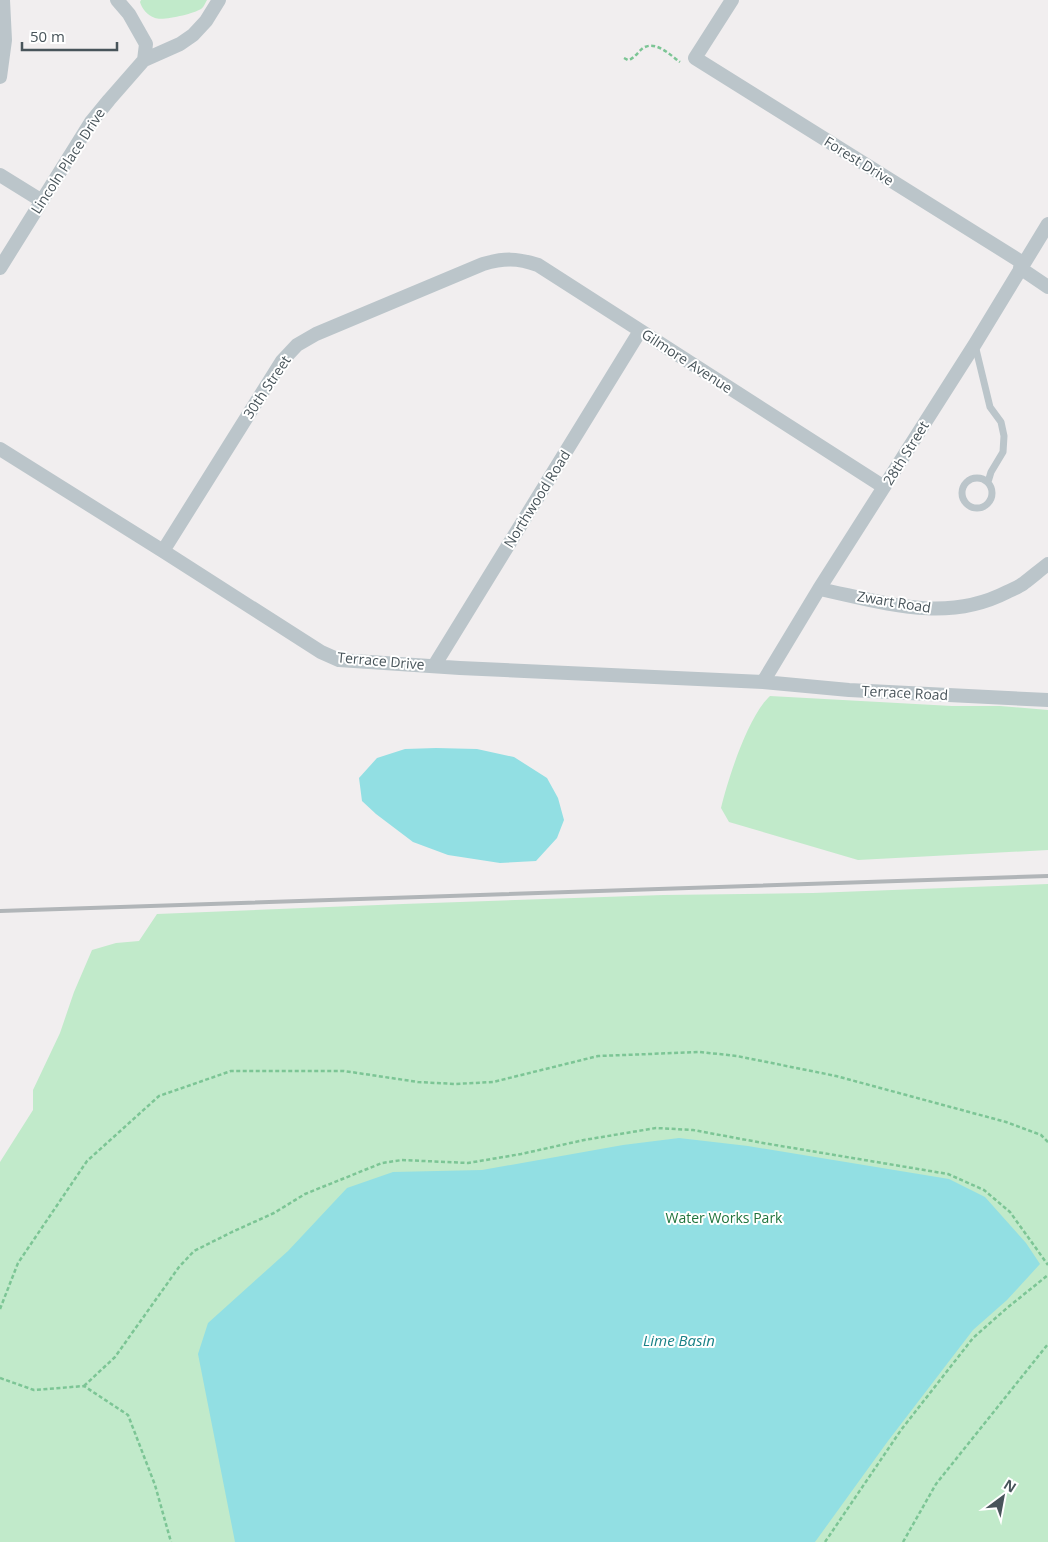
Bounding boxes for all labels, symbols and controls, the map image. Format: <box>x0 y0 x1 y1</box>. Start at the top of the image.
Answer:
scale bar <box>22 20 118 52</box>
text: 50 m <box>30 26 65 46</box>
street label: Lincoln Place Drive <box>26 104 109 217</box>
street label: Forest Drive <box>821 132 898 190</box>
street label: Gilmore Avenue <box>638 324 736 397</box>
street label: 30th Street <box>238 351 295 422</box>
street label: 28th Street <box>878 417 933 488</box>
street label: Northwood Road <box>499 446 574 551</box>
street label: Zwart Road <box>856 586 932 617</box>
street label: Terrace Drive <box>337 647 425 674</box>
street label: Terrace Road <box>861 681 949 704</box>
park label: Water Works Park <box>666 1208 783 1227</box>
water label: Lime Basin <box>643 1330 715 1350</box>
north arrow <box>978 1472 1028 1522</box>
text: N <box>1000 1474 1020 1497</box>

